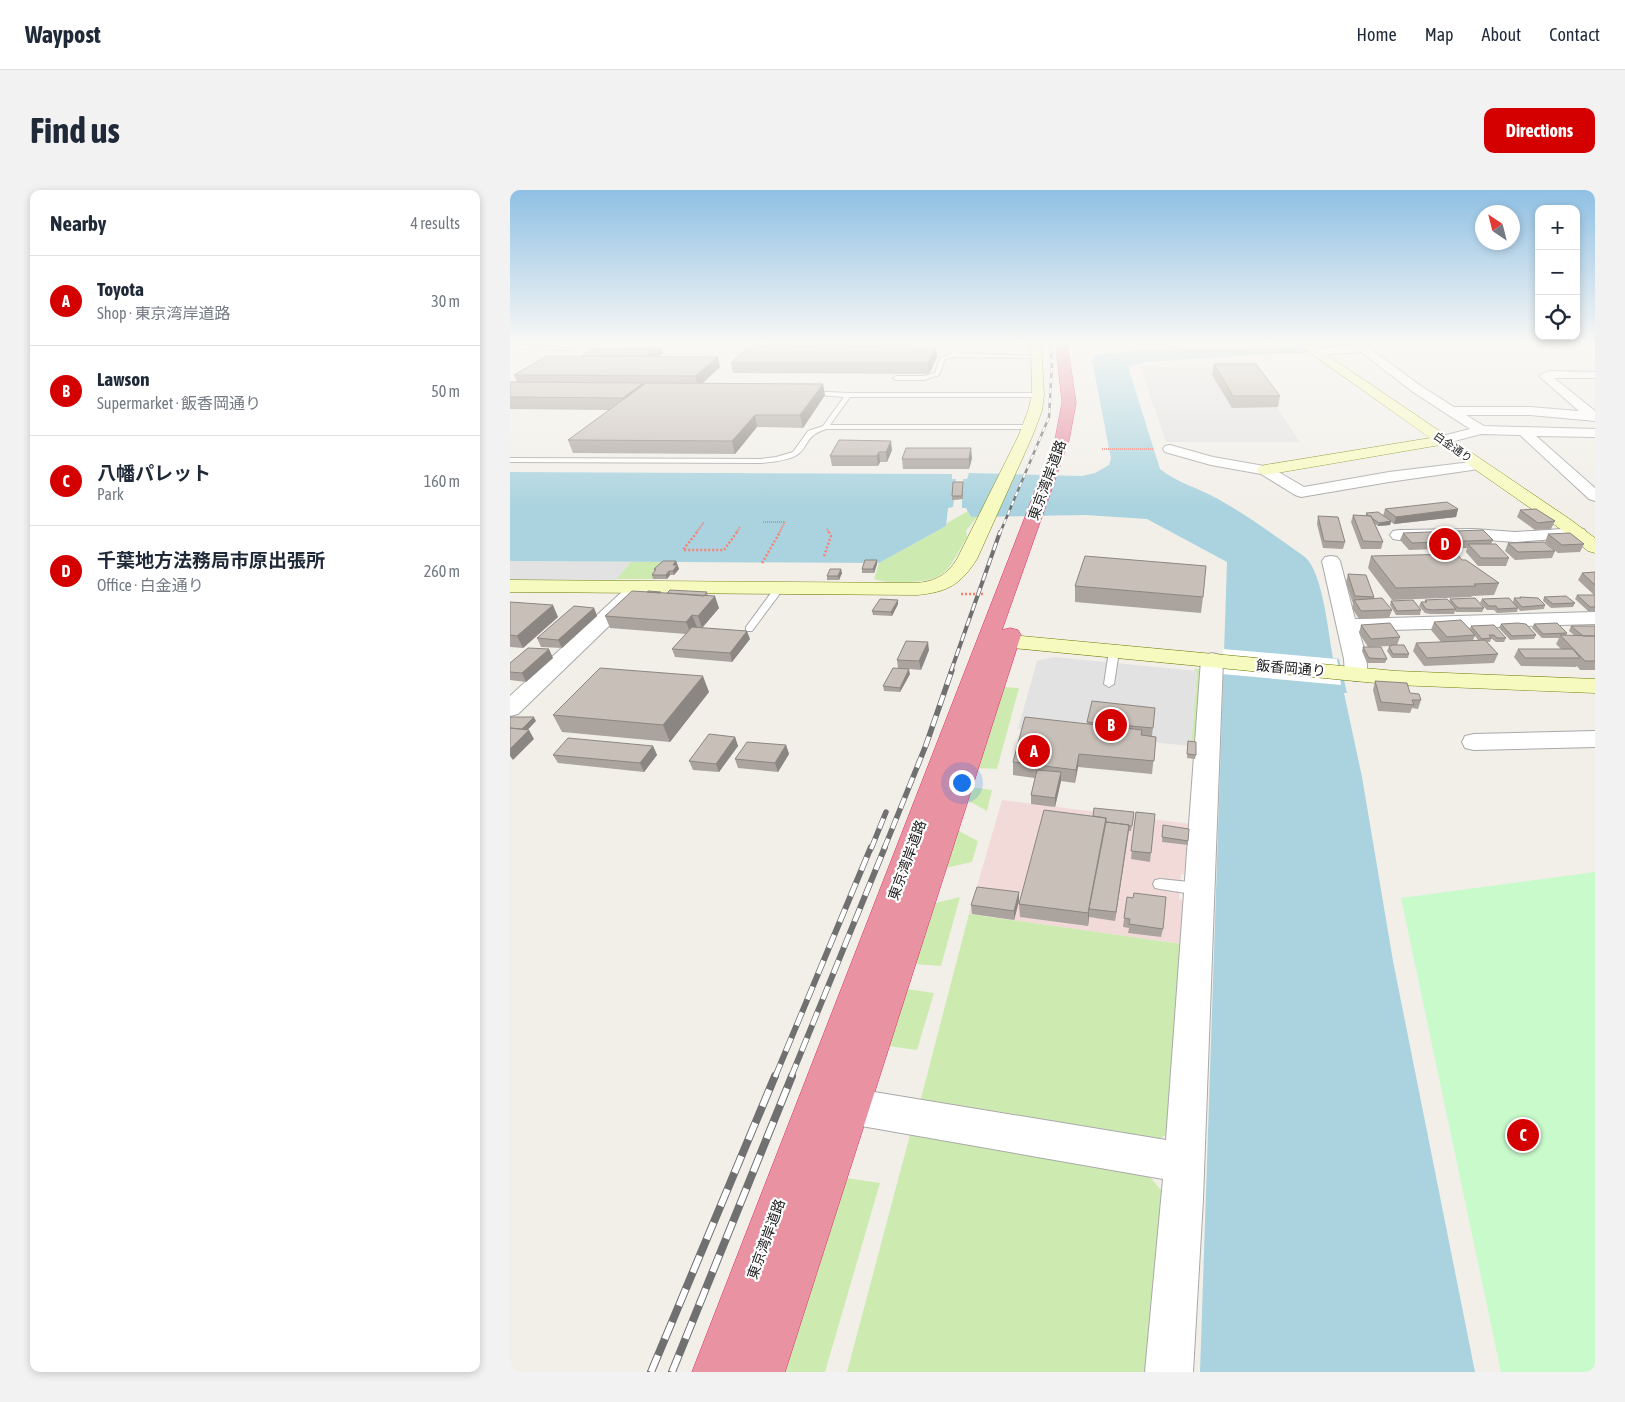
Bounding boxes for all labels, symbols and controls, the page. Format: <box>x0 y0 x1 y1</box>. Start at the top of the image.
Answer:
text: Waypost <box>25 21 101 48</box>
text: Home <box>1357 24 1397 45</box>
text: Map <box>1425 24 1454 45</box>
text: About <box>1482 24 1521 45</box>
text: Contact <box>1549 24 1600 45</box>
button: Directions <box>1484 108 1595 153</box>
text: Find us <box>30 110 120 150</box>
north arrow <box>1475 205 1520 250</box>
map controls <box>1535 205 1580 340</box>
button: + <box>1535 205 1580 250</box>
text: Nearby <box>50 211 106 235</box>
text: 4 results <box>410 214 460 232</box>
button: − <box>1535 250 1580 295</box>
text: Toyota <box>97 278 144 300</box>
text: A <box>62 292 70 310</box>
text: 30 m <box>431 292 460 310</box>
button: locate <box>1535 295 1580 340</box>
text: Shop · 東京湾岸道路 <box>97 304 230 322</box>
text: Lawson <box>97 368 149 390</box>
text: B <box>62 382 70 400</box>
text: 50 m <box>431 382 460 400</box>
text: Supermarket · 飯香岡通り <box>97 394 261 412</box>
street label: 白金通り <box>1432 429 1474 465</box>
street label: 東京湾岸道路 <box>1025 438 1069 522</box>
text: 八幡パレット <box>97 462 211 484</box>
text: C <box>62 472 70 490</box>
text: 160 m <box>424 472 460 490</box>
text: Park <box>97 485 124 503</box>
pin: D <box>1429 525 1461 563</box>
text: 千葉地方法務局市原出張所 <box>97 549 325 571</box>
text: D <box>62 562 70 580</box>
text: 260 m <box>424 562 460 580</box>
text: Office · 白金通り <box>97 576 204 594</box>
street label: 飯香岡通り <box>1255 657 1327 679</box>
pin: B <box>1095 706 1127 744</box>
pin: A <box>1018 732 1050 770</box>
your location <box>949 770 975 796</box>
street label: 東京湾岸道路 <box>885 818 929 902</box>
pin: C <box>1507 1116 1539 1154</box>
street label: 東京湾岸道路 <box>744 1197 788 1281</box>

